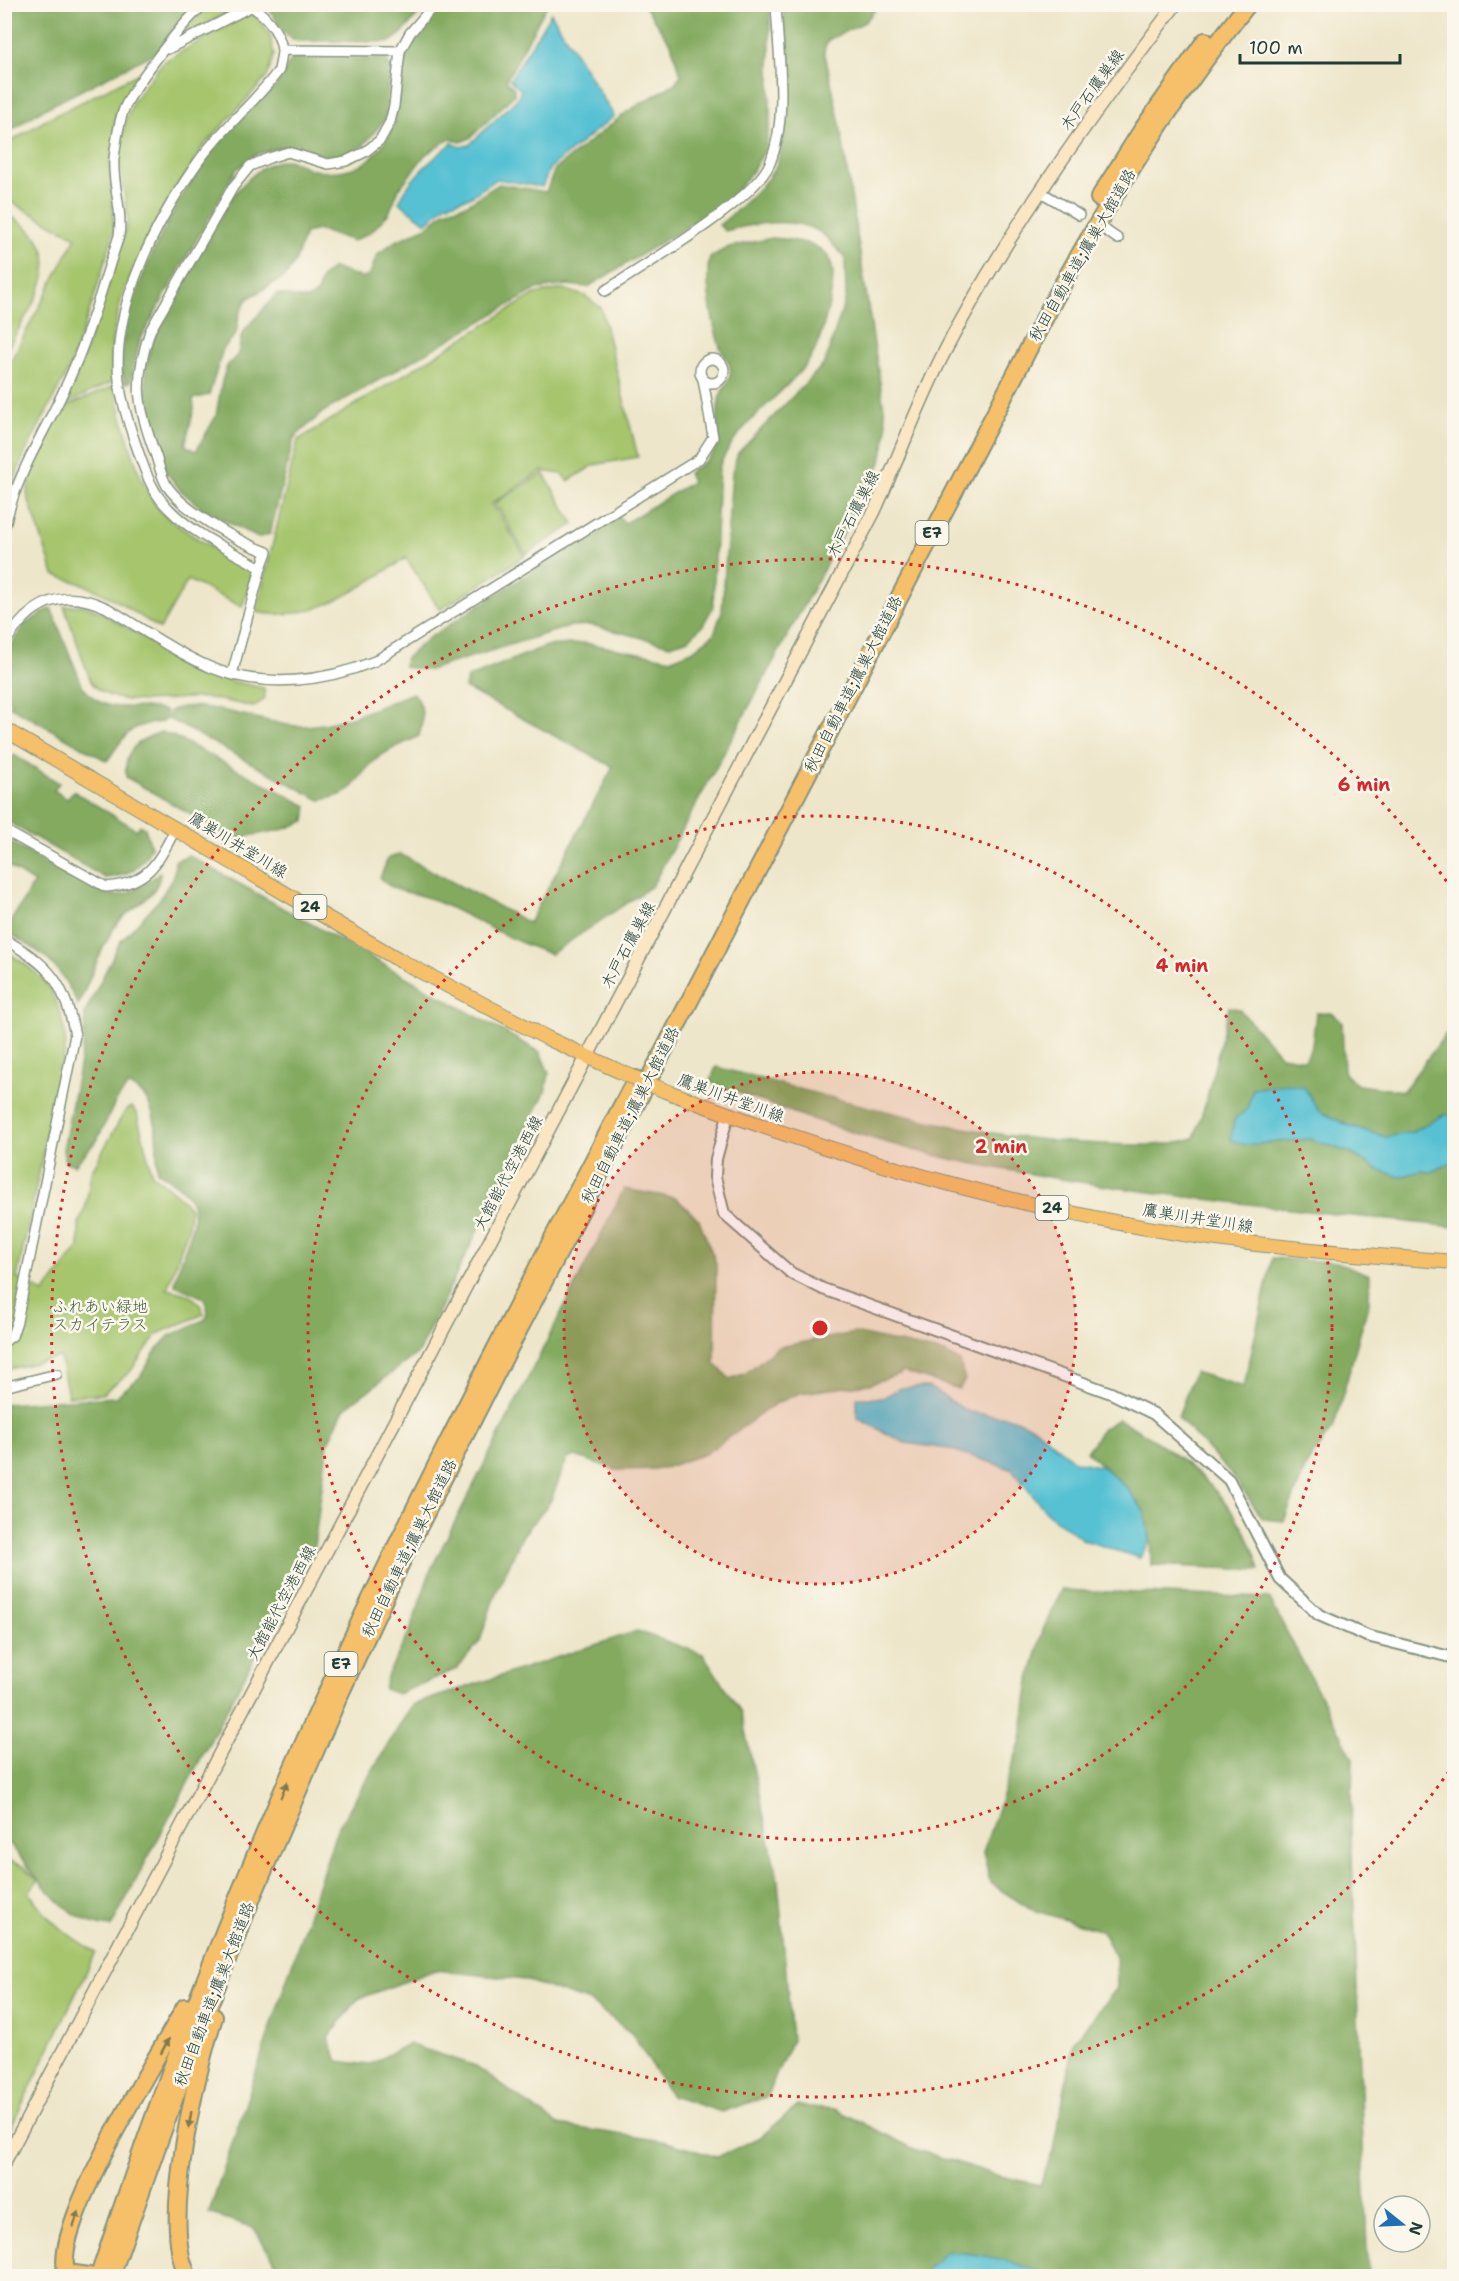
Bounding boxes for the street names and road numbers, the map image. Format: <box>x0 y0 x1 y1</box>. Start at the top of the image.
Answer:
street label: 木戸石鷹巣線 <box>1055 45 1129 135</box>
street label: 秋田自動車道;鷹巣大館道路 <box>1024 165 1140 345</box>
street label: 木戸石鷹巣線 <box>822 466 884 562</box>
road number: E7 <box>916 521 948 545</box>
street label: 秋田自動車道;鷹巣大館道路 <box>799 592 907 776</box>
street label: 鷹巣川井堂川線 <box>185 807 291 883</box>
road number: 24 <box>294 895 326 919</box>
street label: 木戸石鷹巣線 <box>596 898 660 992</box>
street label: 秋田自動車道;鷹巣大館道路 <box>576 1023 684 1207</box>
street label: 鷹巣川井堂川線 <box>675 1069 787 1127</box>
street label: 大館能代空港西線 <box>469 1112 547 1234</box>
road number: 24 <box>1036 1196 1068 1220</box>
street label: 鷹巣川井堂川線 <box>1141 1199 1255 1237</box>
street label: 秋田自動車道;鷹巣大館道路 <box>356 1455 462 1641</box>
street label: 大館能代空港西線 <box>242 1542 320 1664</box>
road number: E7 <box>324 1652 358 1676</box>
street label: 秋田自動車道;鷹巣大館道路 <box>169 1899 259 2089</box>

